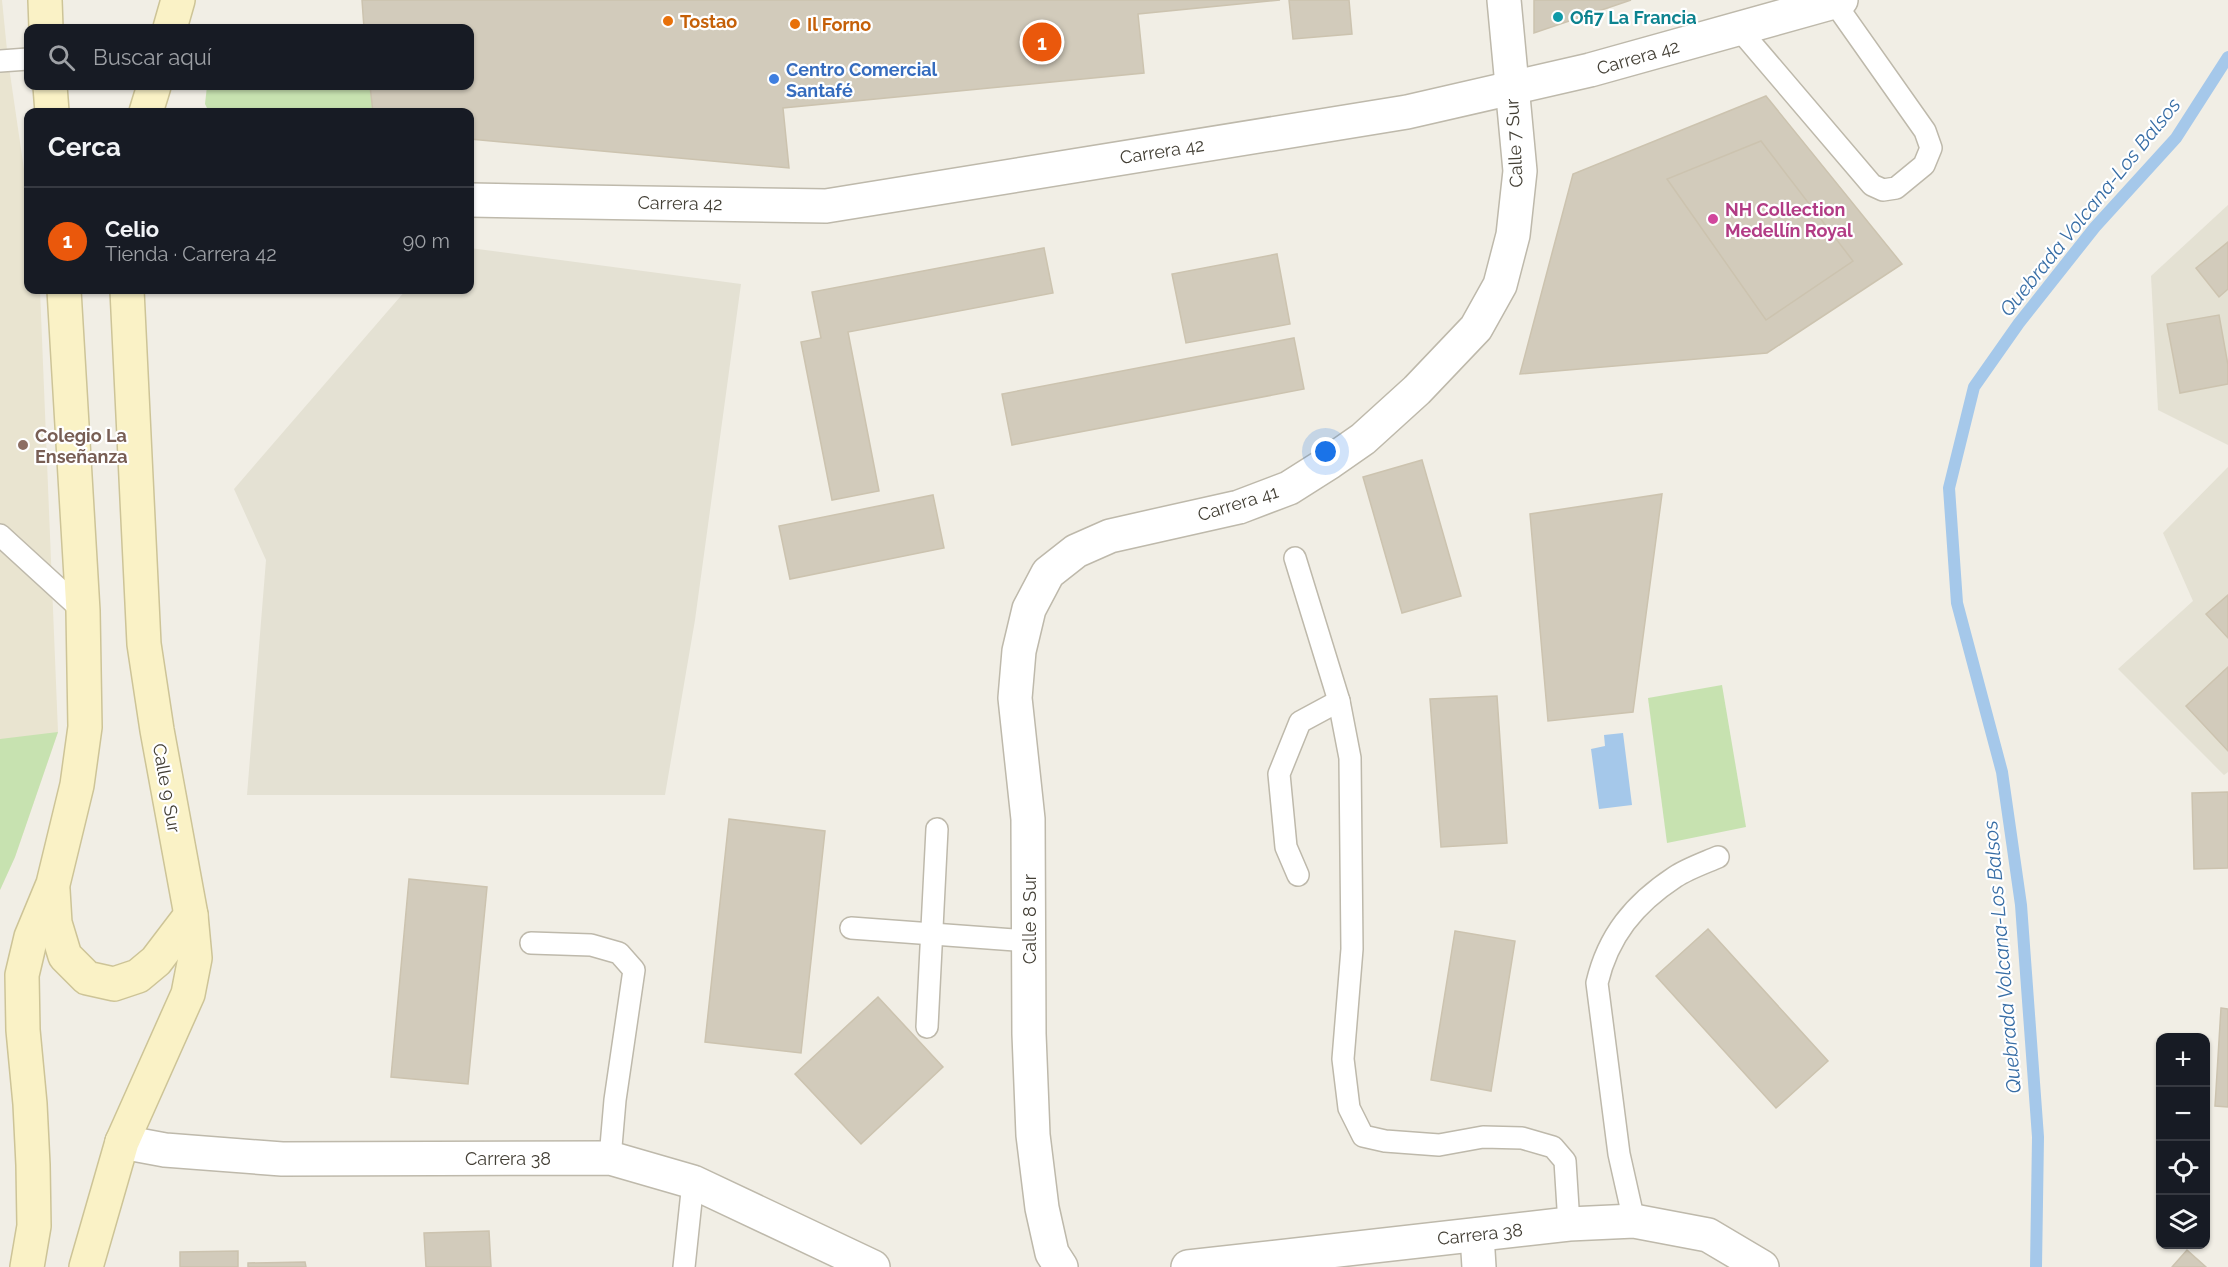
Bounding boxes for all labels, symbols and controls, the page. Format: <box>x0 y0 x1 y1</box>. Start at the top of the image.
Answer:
place label: Ofi7 La Francia <box>1570 7 1696 28</box>
marker: Ofi7 La Francia <box>1551 10 1565 24</box>
place label: Tostao <box>680 11 737 32</box>
marker: Tostao <box>661 14 675 28</box>
place label: Il Forno <box>807 14 871 35</box>
marker: Il Forno <box>788 17 802 31</box>
pin: 1 <box>1022 20 1062 64</box>
search box <box>24 24 474 90</box>
street label: Carrera 42 <box>1594 35 1682 79</box>
icon: search <box>45 41 78 74</box>
text: Buscar aquí <box>93 44 212 70</box>
place label: Centro Comercial Santafé <box>786 59 938 101</box>
marker: Centro Comercial Santafé <box>767 72 781 86</box>
water label: Quebrada Volcana-Los Balsos <box>1994 93 2186 321</box>
street label: Calle 7 Sur <box>1501 97 1527 188</box>
text: Cerca <box>48 132 121 162</box>
street label: Carrera 42 <box>1118 134 1206 168</box>
street label: Carrera 42 <box>637 192 723 214</box>
place label: NH Collection Medellín Royal <box>1725 199 1853 241</box>
marker: NH Collection Medellín Royal <box>1706 212 1720 226</box>
text: Celio <box>105 216 159 242</box>
text: 1 <box>63 229 72 253</box>
text: 90 m <box>403 229 450 253</box>
text: Tienda · Carrera 42 <box>105 242 277 266</box>
place label: Colegio La Enseñanza <box>35 425 128 467</box>
your location <box>1311 437 1340 466</box>
marker: Colegio La Enseñanza <box>16 438 30 452</box>
street label: Carrera 41 <box>1195 481 1281 525</box>
street label: Calle 9 Sur <box>149 742 185 835</box>
water label: Quebrada Volcana-Los Balsos <box>1978 819 2026 1094</box>
street label: Calle 8 Sur <box>1019 873 1040 964</box>
map controls <box>2156 1033 2210 1249</box>
button: + <box>2156 1033 2210 1087</box>
button: − <box>2156 1087 2210 1141</box>
button: locate <box>2156 1141 2210 1195</box>
street label: Carrera 38 <box>465 1148 551 1169</box>
button: layers <box>2156 1195 2210 1249</box>
street label: Carrera 38 <box>1436 1219 1524 1249</box>

